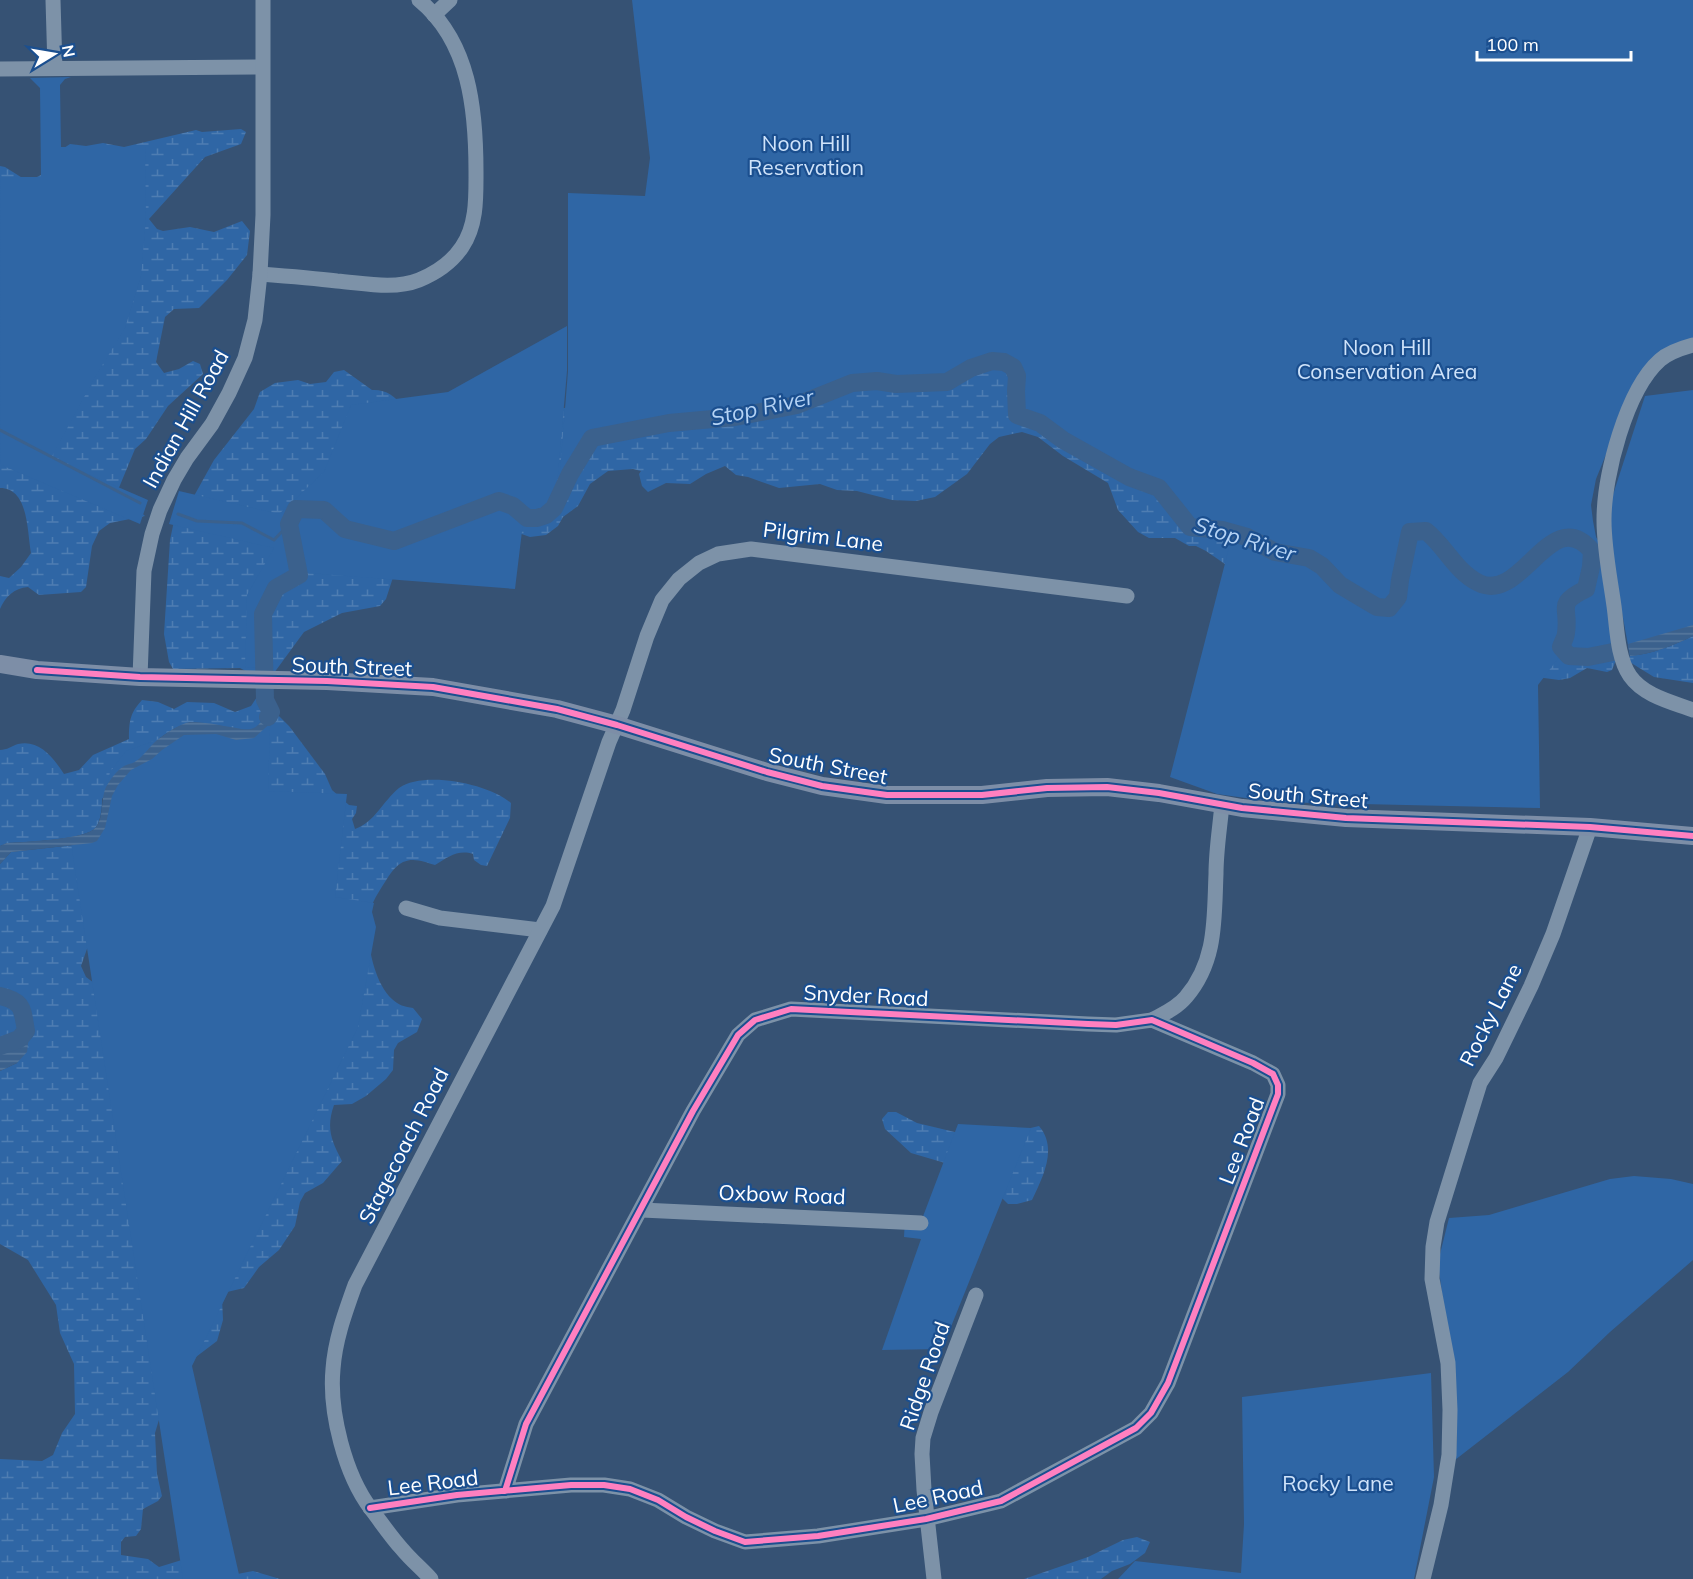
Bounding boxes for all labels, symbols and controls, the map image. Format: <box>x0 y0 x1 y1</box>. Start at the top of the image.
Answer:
north arrow <box>24 24 84 84</box>
scale bar <box>1477 24 1632 62</box>
text: 100 m <box>1486 33 1539 56</box>
text: N <box>58 43 80 59</box>
park label: Noon Hill Reservation <box>748 130 864 180</box>
park label: Noon Hill Conservation Area <box>1297 334 1477 384</box>
street label: Indian Hill Road <box>136 345 234 492</box>
water label: Stop River <box>708 382 817 432</box>
water label: Stop River <box>1191 510 1300 568</box>
street label: Pilgrim Lane <box>762 516 885 556</box>
street label: South Street <box>291 651 413 681</box>
street label: South Street <box>767 741 890 789</box>
street label: South Street <box>1247 777 1369 813</box>
street label: Rocky Lane <box>1453 959 1527 1070</box>
street label: Snyder Road <box>803 979 929 1011</box>
street label: Stagecoach Road <box>353 1063 454 1228</box>
street label: Lee Road <box>1213 1093 1270 1188</box>
street label: Oxbow Road <box>718 1179 846 1209</box>
street label: Ridge Road <box>893 1318 955 1433</box>
street label: Lee Road <box>386 1464 480 1500</box>
park label: Rocky Lane <box>1282 1470 1394 1496</box>
street label: Lee Road <box>891 1474 985 1518</box>

